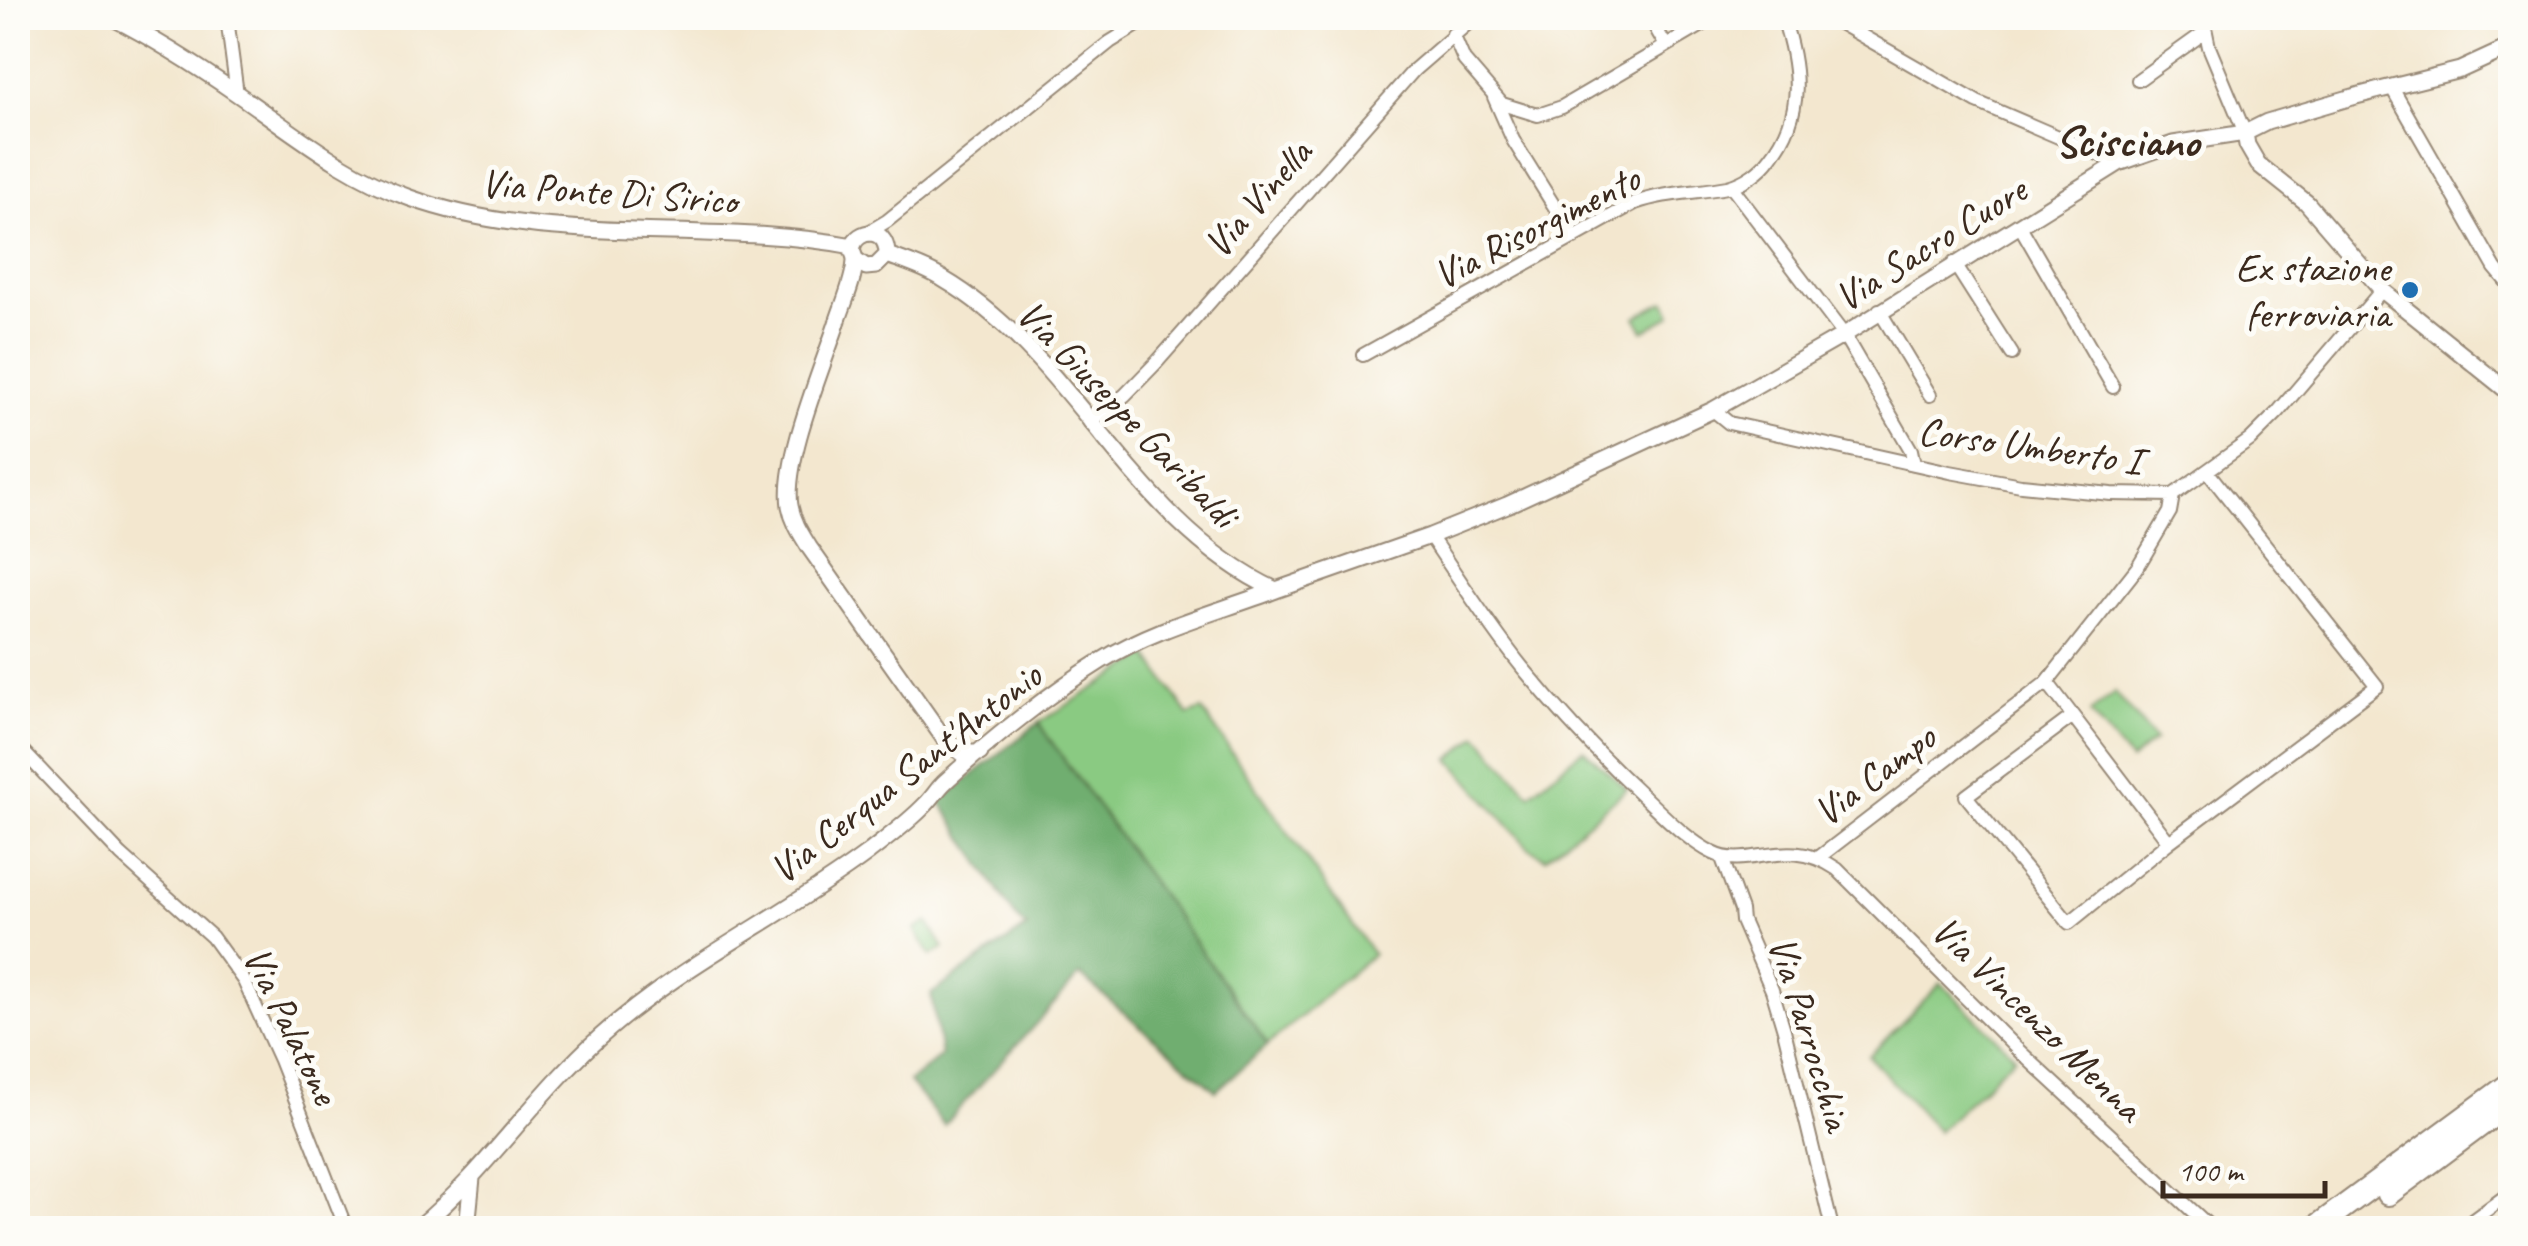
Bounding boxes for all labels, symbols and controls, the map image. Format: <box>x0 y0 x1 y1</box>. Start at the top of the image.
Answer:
district label: Scisciano <box>2055 113 2202 170</box>
street label: Via Vinella <box>1193 127 1325 268</box>
street label: Via Risorgimento <box>1425 153 1650 300</box>
street label: Via Ponte Di Sirico <box>479 158 742 226</box>
street label: Via Sacro Cuore <box>1825 164 2038 322</box>
place label: Ex stazione ferroviaria <box>2235 243 2394 339</box>
marker: Ex stazione ferroviaria <box>2399 279 2421 301</box>
street label: Via Giuseppe Garibaldi <box>1006 289 1252 541</box>
street label: Corso Umberto I <box>1915 406 2153 488</box>
street label: Via Cerqua Sant'Antonio <box>760 650 1053 895</box>
street label: Via Campo <box>1804 712 1947 837</box>
street label: Via Vincenzo Menna <box>1921 905 2155 1134</box>
street label: Via Parrocchia <box>1757 930 1864 1140</box>
street label: Via Palatone <box>232 939 352 1115</box>
scale bar <box>2163 1136 2326 1198</box>
text: 100 m <box>2178 1152 2245 1190</box>

